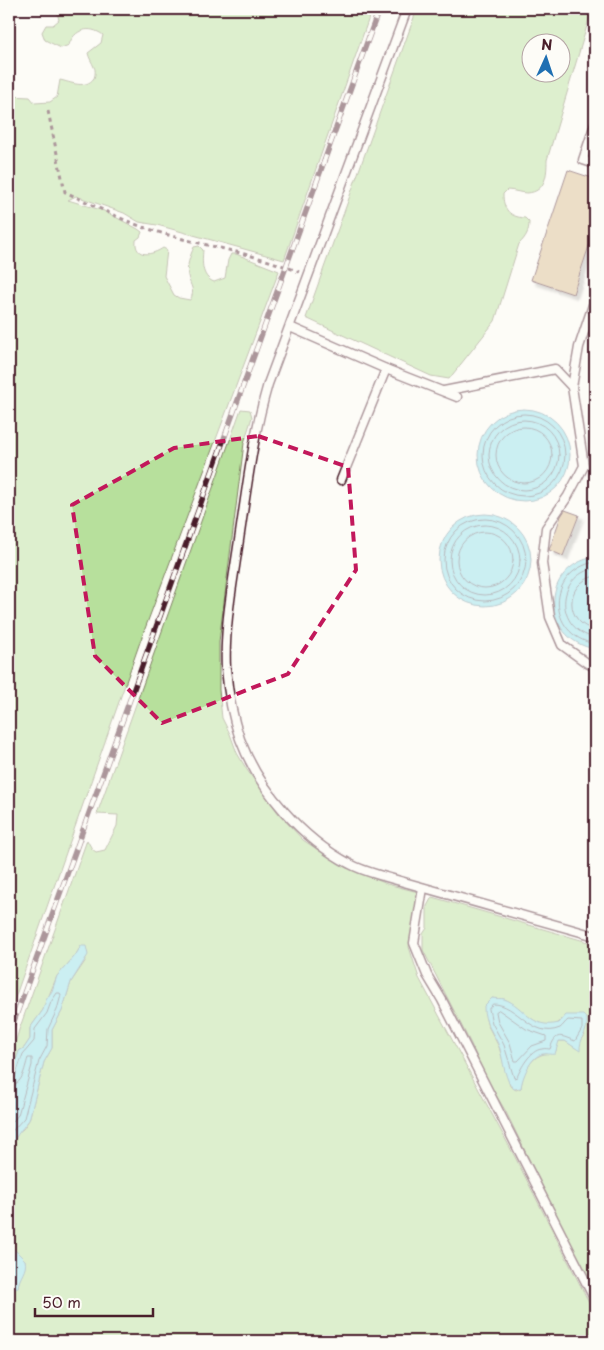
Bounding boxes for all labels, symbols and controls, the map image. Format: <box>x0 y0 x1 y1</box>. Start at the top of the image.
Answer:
north arrow <box>522 32 572 82</box>
text: N <box>541 34 553 55</box>
scale bar <box>35 1285 152 1317</box>
text: 50 m <box>42 1290 81 1313</box>

